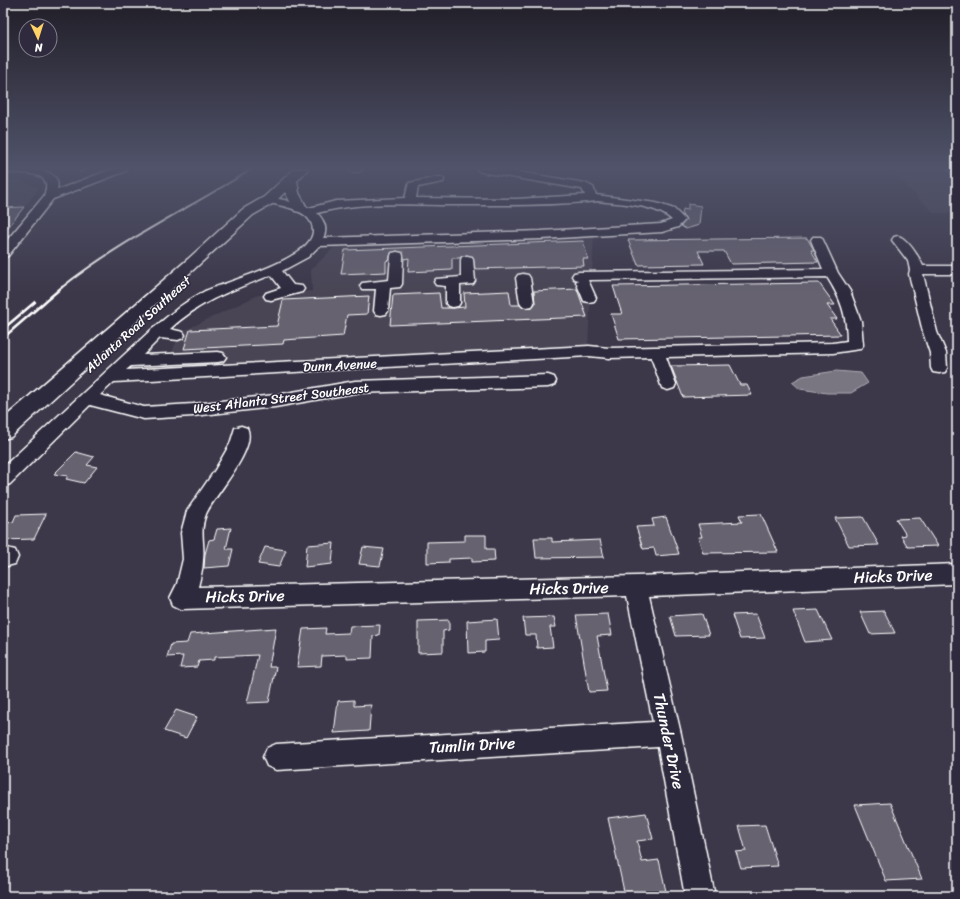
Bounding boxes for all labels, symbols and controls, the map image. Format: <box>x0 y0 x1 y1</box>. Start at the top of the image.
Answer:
north arrow <box>18 18 58 58</box>
text: N <box>34 38 44 57</box>
street label: Atlanta Road Southeast <box>79 269 197 379</box>
street label: Dunn Avenue <box>302 352 378 378</box>
street label: West Atlanta Street Southeast <box>192 376 371 420</box>
street label: Hicks Drive <box>853 560 933 592</box>
street label: Hicks Drive <box>529 573 609 603</box>
street label: Hicks Drive <box>205 581 285 611</box>
street label: Thunder Drive <box>645 690 693 792</box>
street label: Tumlin Drive <box>428 728 516 762</box>

